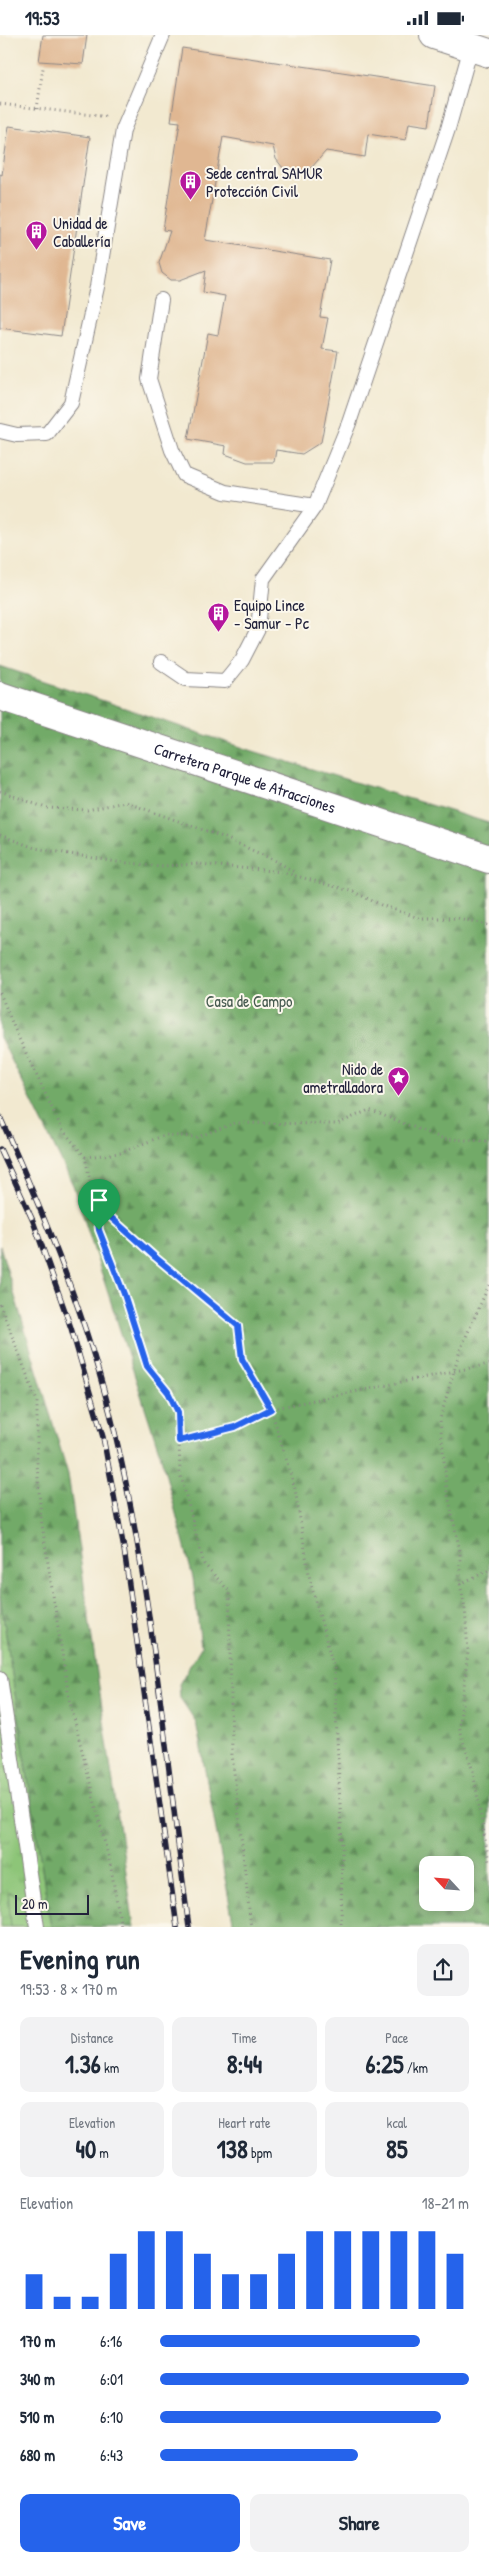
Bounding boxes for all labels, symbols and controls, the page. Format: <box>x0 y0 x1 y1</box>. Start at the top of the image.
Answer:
text: 19:53 <box>25 5 60 31</box>
place label: Sede central SAMUR Protección Civil <box>206 162 322 202</box>
building icon: Sede central SAMUR Protección Civil <box>178 170 202 201</box>
place label: Unidad de Caballería <box>53 212 110 252</box>
building icon: Unidad de Caballería <box>25 220 49 251</box>
place label: Equipo Lince - Samur - Pc <box>234 594 310 634</box>
building icon: Equipo Lince - Samur - Pc <box>206 602 230 633</box>
street label: Carretera Parque de Atracciones <box>151 737 338 818</box>
park label: Casa de Campo <box>206 990 293 1012</box>
place label: Nido de ametralladora <box>303 1058 384 1098</box>
place icon: Nido de ametralladora <box>387 1066 411 1097</box>
pin <box>78 1179 120 1230</box>
icon: arrive <box>85 1186 113 1214</box>
north arrow <box>419 1856 474 1911</box>
map controls <box>419 1856 474 1911</box>
scale bar <box>15 1892 89 1915</box>
text: 20 m <box>22 1894 48 1913</box>
text: Evening run <box>20 1940 140 1978</box>
button: share <box>417 1944 469 1996</box>
text: 19:53 · 8 × 170 m <box>20 1978 117 2000</box>
text: Distance <box>71 2028 114 2047</box>
text: Time <box>232 2028 257 2047</box>
text: Pace <box>385 2028 408 2047</box>
text: 1.36 <box>65 2047 101 2081</box>
text: 8:44 <box>227 2047 262 2081</box>
text: 6:25 <box>366 2047 404 2081</box>
text: km <box>101 2058 119 2077</box>
text: /km <box>404 2058 428 2077</box>
text: Elevation <box>69 2113 115 2132</box>
text: Heart rate <box>218 2113 271 2132</box>
text: kcal <box>387 2113 407 2132</box>
text: 40 <box>76 2132 96 2166</box>
text: 138 <box>217 2132 248 2166</box>
text: 85 <box>386 2132 408 2166</box>
text: m <box>96 2143 109 2162</box>
text: bpm <box>248 2143 272 2162</box>
text: Elevation <box>20 2192 73 2214</box>
text: 18–21 m <box>422 2192 469 2214</box>
text: 170 m <box>20 2330 55 2352</box>
text: 6:16 <box>100 2330 122 2352</box>
text: 340 m <box>20 2368 55 2390</box>
text: 6:01 <box>100 2368 123 2390</box>
text: 510 m <box>20 2406 54 2428</box>
text: 6:10 <box>100 2406 123 2428</box>
text: 680 m <box>20 2444 55 2466</box>
text: 6:43 <box>100 2444 123 2466</box>
button: Save <box>20 2494 240 2552</box>
button: Share <box>250 2494 469 2552</box>

